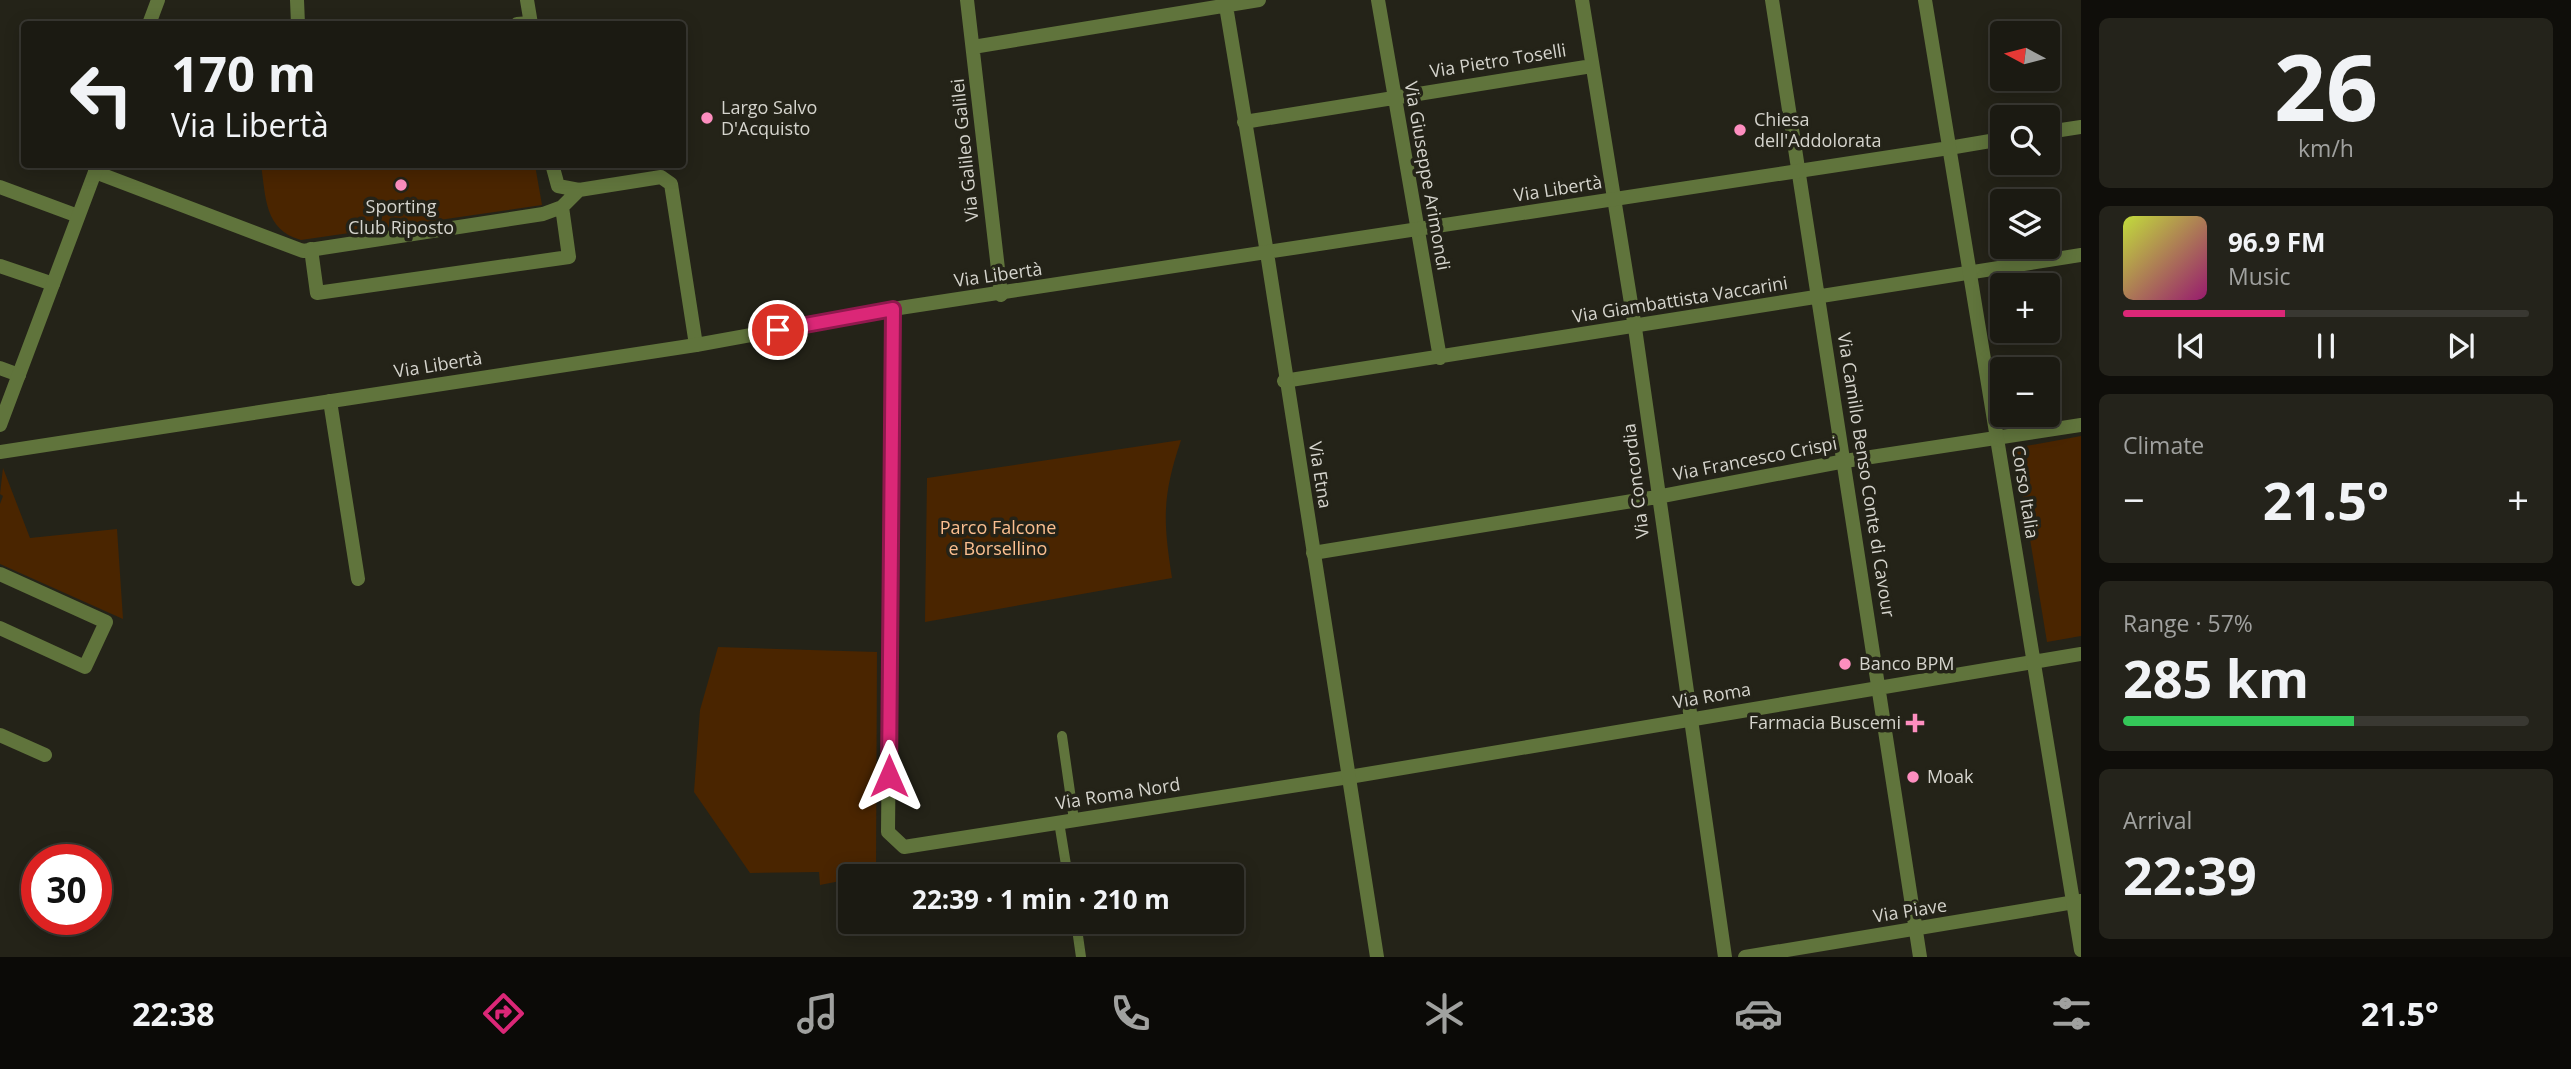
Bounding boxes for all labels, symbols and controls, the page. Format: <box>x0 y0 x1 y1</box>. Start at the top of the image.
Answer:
north arrow <box>1990 21 2060 91</box>
map controls <box>1990 21 2060 427</box>
text: 26 <box>2274 24 2378 148</box>
street label: Via Pietro Toselli <box>1428 37 1568 83</box>
text: 170 m <box>171 40 316 106</box>
icon: left <box>56 49 147 140</box>
street label: Via Galileo Galilei <box>945 77 983 223</box>
street label: Via Giuseppe Arimondi <box>1400 79 1456 272</box>
place label: Largo Salvo D'Acquisto <box>721 95 817 140</box>
text: Via Libertà <box>171 103 329 146</box>
button: search <box>1990 105 2060 175</box>
place label: Chiesa dell'Addolorata <box>1754 107 1882 152</box>
marker: Largo Salvo D'Acquisto <box>699 110 715 126</box>
marker: Chiesa dell'Addolorata <box>1732 122 1748 138</box>
text: km/h <box>2298 132 2354 164</box>
street label: Via Libertà <box>1512 169 1604 207</box>
marker: Sporting Club Riposto <box>393 177 409 193</box>
button: layers <box>1990 189 2060 259</box>
place label: Sporting Club Riposto <box>348 194 454 239</box>
text: 96.9 FM <box>2228 224 2326 260</box>
street label: Via Libertà <box>952 256 1043 292</box>
text: Music <box>2228 260 2291 292</box>
street label: Via Giambattista Vaccarini <box>1570 270 1789 328</box>
button: + <box>1990 273 2060 343</box>
pin <box>748 300 808 360</box>
icon: arrive <box>759 311 797 349</box>
icon: previous <box>2172 327 2210 365</box>
icon: pause <box>2307 327 2345 365</box>
icon: next <box>2442 327 2480 365</box>
street label: Via Camillo Benso Conte di Cavour <box>1833 331 1901 620</box>
street label: Via Libertà <box>392 345 484 383</box>
button: − <box>1990 357 2060 427</box>
street label: Via Concordia <box>1616 422 1654 540</box>
text: Climate <box>2123 429 2204 461</box>
street label: Via Francesco Crispi <box>1671 430 1839 486</box>
street label: Via Etna <box>1304 440 1338 510</box>
street label: Corso Italia <box>2007 443 2045 540</box>
text: 21.5° <box>2263 464 2389 535</box>
text: − <box>2123 473 2145 525</box>
text: + <box>2507 473 2529 525</box>
park label: Parco Falcone e Borsellino <box>940 515 1056 560</box>
text: Range · 57% <box>2123 607 2253 639</box>
text: 285 km <box>2123 642 2309 713</box>
place label: Banco BPM <box>1859 651 1954 675</box>
marker: Banco BPM <box>1837 656 1853 672</box>
street label: Via Roma <box>1671 676 1753 714</box>
place label: Farmacia Buscemi <box>1749 710 1901 734</box>
marker: Farmacia Buscemi <box>1907 715 1923 731</box>
position arrow <box>852 739 926 813</box>
place label: Moak <box>1927 764 1974 788</box>
marker: Moak <box>1905 769 1921 785</box>
street label: Via Roma Nord <box>1054 771 1182 815</box>
text: Arrival <box>2123 804 2192 836</box>
text: 22:39 <box>2123 839 2257 910</box>
speed limit sign: 30 <box>21 844 112 935</box>
text: 22:39 · 1 min · 210 m <box>912 881 1170 917</box>
street label: Via Piave <box>1871 892 1948 928</box>
icon: directions <box>479 989 528 1038</box>
icon: music <box>793 989 842 1038</box>
icon: phone <box>1106 989 1155 1038</box>
icon: climate <box>1420 989 1469 1038</box>
icon: car <box>1734 989 1783 1038</box>
icon: filters <box>2047 989 2096 1038</box>
text: 22:38 <box>132 992 215 1035</box>
text: 21.5° <box>2361 992 2439 1035</box>

